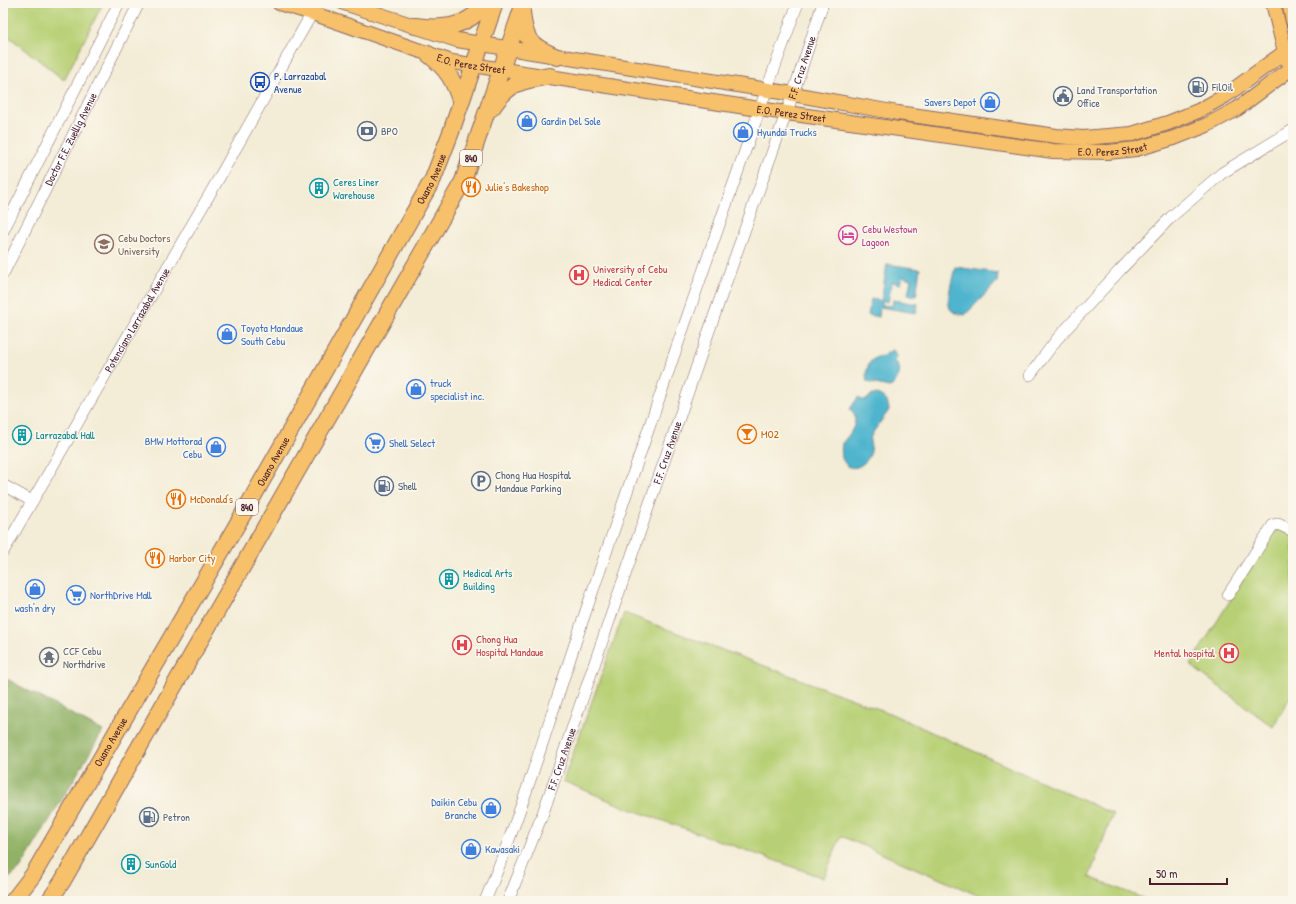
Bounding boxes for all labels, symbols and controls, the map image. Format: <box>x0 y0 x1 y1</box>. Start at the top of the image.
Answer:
street label: F.F. Cruz Avenue <box>785 34 819 102</box>
street label: E.O. Perez Street <box>435 50 507 77</box>
place label: P. Larrazabal Avenue <box>274 69 326 96</box>
bus stop icon: P. Larrazabal Avenue <box>249 71 271 93</box>
fuel station icon: FilOil <box>1187 76 1209 98</box>
place label: FilOil <box>1211 80 1233 94</box>
place label: Land Transportation Office <box>1077 83 1157 110</box>
public building icon: Land Transportation Office <box>1052 85 1074 107</box>
street label: Doctor F.E. Zuellig Avenue <box>42 90 100 188</box>
shop icon: Savers Depot <box>979 91 1001 113</box>
place label: Savers Depot <box>924 95 976 109</box>
street label: E.O. Perez Street <box>756 102 827 125</box>
shop icon: Gardin Del Sole <box>516 110 538 132</box>
place label: Gardin Del Sole <box>541 114 602 128</box>
bank icon: BPO <box>356 120 378 142</box>
shop icon: Hyundai Trucks <box>732 121 754 143</box>
place label: BPO <box>381 124 398 138</box>
place label: Hyundai Trucks <box>757 125 817 139</box>
street label: E.O. Perez Street <box>1078 139 1149 159</box>
road number: 840 <box>460 150 482 166</box>
street label: Ouano Avenue <box>413 151 449 207</box>
place label: Ceres Liner Warehouse <box>333 175 380 202</box>
restaurant icon: Julie's Bakeshop <box>460 176 482 198</box>
building icon: Ceres Liner Warehouse <box>308 177 330 199</box>
place label: Julie's Bakeshop <box>485 180 549 194</box>
place label: Cebu Westown Lagoon <box>862 222 918 249</box>
hotel icon: Cebu Westown Lagoon <box>837 224 859 246</box>
place label: Cebu Doctors University <box>118 231 170 258</box>
school or university icon: Cebu Doctors University <box>93 233 115 255</box>
place label: University of Cebu Medical Center <box>593 262 668 289</box>
hospital icon: University of Cebu Medical Center <box>568 264 590 286</box>
street label: Potenciano Larrazabal Avenue <box>101 265 173 375</box>
place label: Toyota Mandaue South Cebu <box>241 321 304 348</box>
shop icon: Toyota Mandaue South Cebu <box>216 323 238 345</box>
place label: truck specialist inc. <box>430 376 484 403</box>
shop icon: truck specialist inc. <box>405 378 427 400</box>
street label: F.F. Cruz Avenue <box>650 419 685 487</box>
bar icon: MO2 <box>736 423 758 445</box>
building icon: Larrazabal Hall <box>11 424 33 446</box>
place label: MO2 <box>761 427 779 441</box>
place label: Larrazabal Hall <box>36 428 95 442</box>
supermarket icon: Shell Select <box>364 432 386 454</box>
place label: BMW Mottorad Cebu <box>145 434 203 461</box>
street label: Ouano Avenue <box>253 434 293 489</box>
shop icon: BMW Mottorad Cebu <box>205 436 227 458</box>
place label: Shell Select <box>389 436 435 450</box>
place label: Chong Hua Hospital Mandaue Parking <box>495 468 571 495</box>
parking icon: Chong Hua Hospital Mandaue Parking <box>470 470 492 492</box>
fuel station icon: Shell <box>373 475 395 497</box>
place label: Shell <box>398 479 417 493</box>
restaurant icon: McDonald's <box>165 488 187 510</box>
place label: McDonald's <box>190 492 233 506</box>
road number: 840 <box>236 499 258 515</box>
restaurant icon: Harbor City <box>144 547 166 569</box>
place label: Harbor City <box>169 551 216 565</box>
place label: Medical Arts Building <box>463 566 512 593</box>
building icon: Medical Arts Building <box>438 568 460 590</box>
shop icon: wash'n dry <box>24 578 46 600</box>
supermarket icon: NorthDrive Mall <box>65 584 87 606</box>
place label: NorthDrive Mall <box>90 588 152 602</box>
place label: wash'n dry <box>15 601 56 615</box>
place label: Chong Hua Hospital Mandaue <box>476 632 544 659</box>
hospital icon: Chong Hua Hospital Mandaue <box>451 634 473 656</box>
hospital icon: Mental hospital <box>1218 642 1240 664</box>
place label: CCF Cebu Northdrive <box>63 644 106 671</box>
temple icon: CCF Cebu Northdrive <box>38 646 60 668</box>
place label: Mental hospital <box>1154 646 1215 660</box>
street label: Ouano Avenue <box>91 714 131 769</box>
street label: F.F. Cruz Avenue <box>544 725 579 793</box>
place label: Daikin Cebu Branche <box>431 795 478 822</box>
shop icon: Daikin Cebu Branche <box>480 797 502 819</box>
fuel station icon: Petron <box>138 806 160 828</box>
place label: Petron <box>163 810 190 824</box>
shop icon: Kawasaki <box>460 838 482 860</box>
place label: Kawasaki <box>485 842 520 856</box>
building icon: SunGold <box>120 853 142 875</box>
place label: SunGold <box>145 857 177 871</box>
scale bar <box>1150 860 1227 886</box>
text: 50 m <box>1156 865 1177 882</box>

